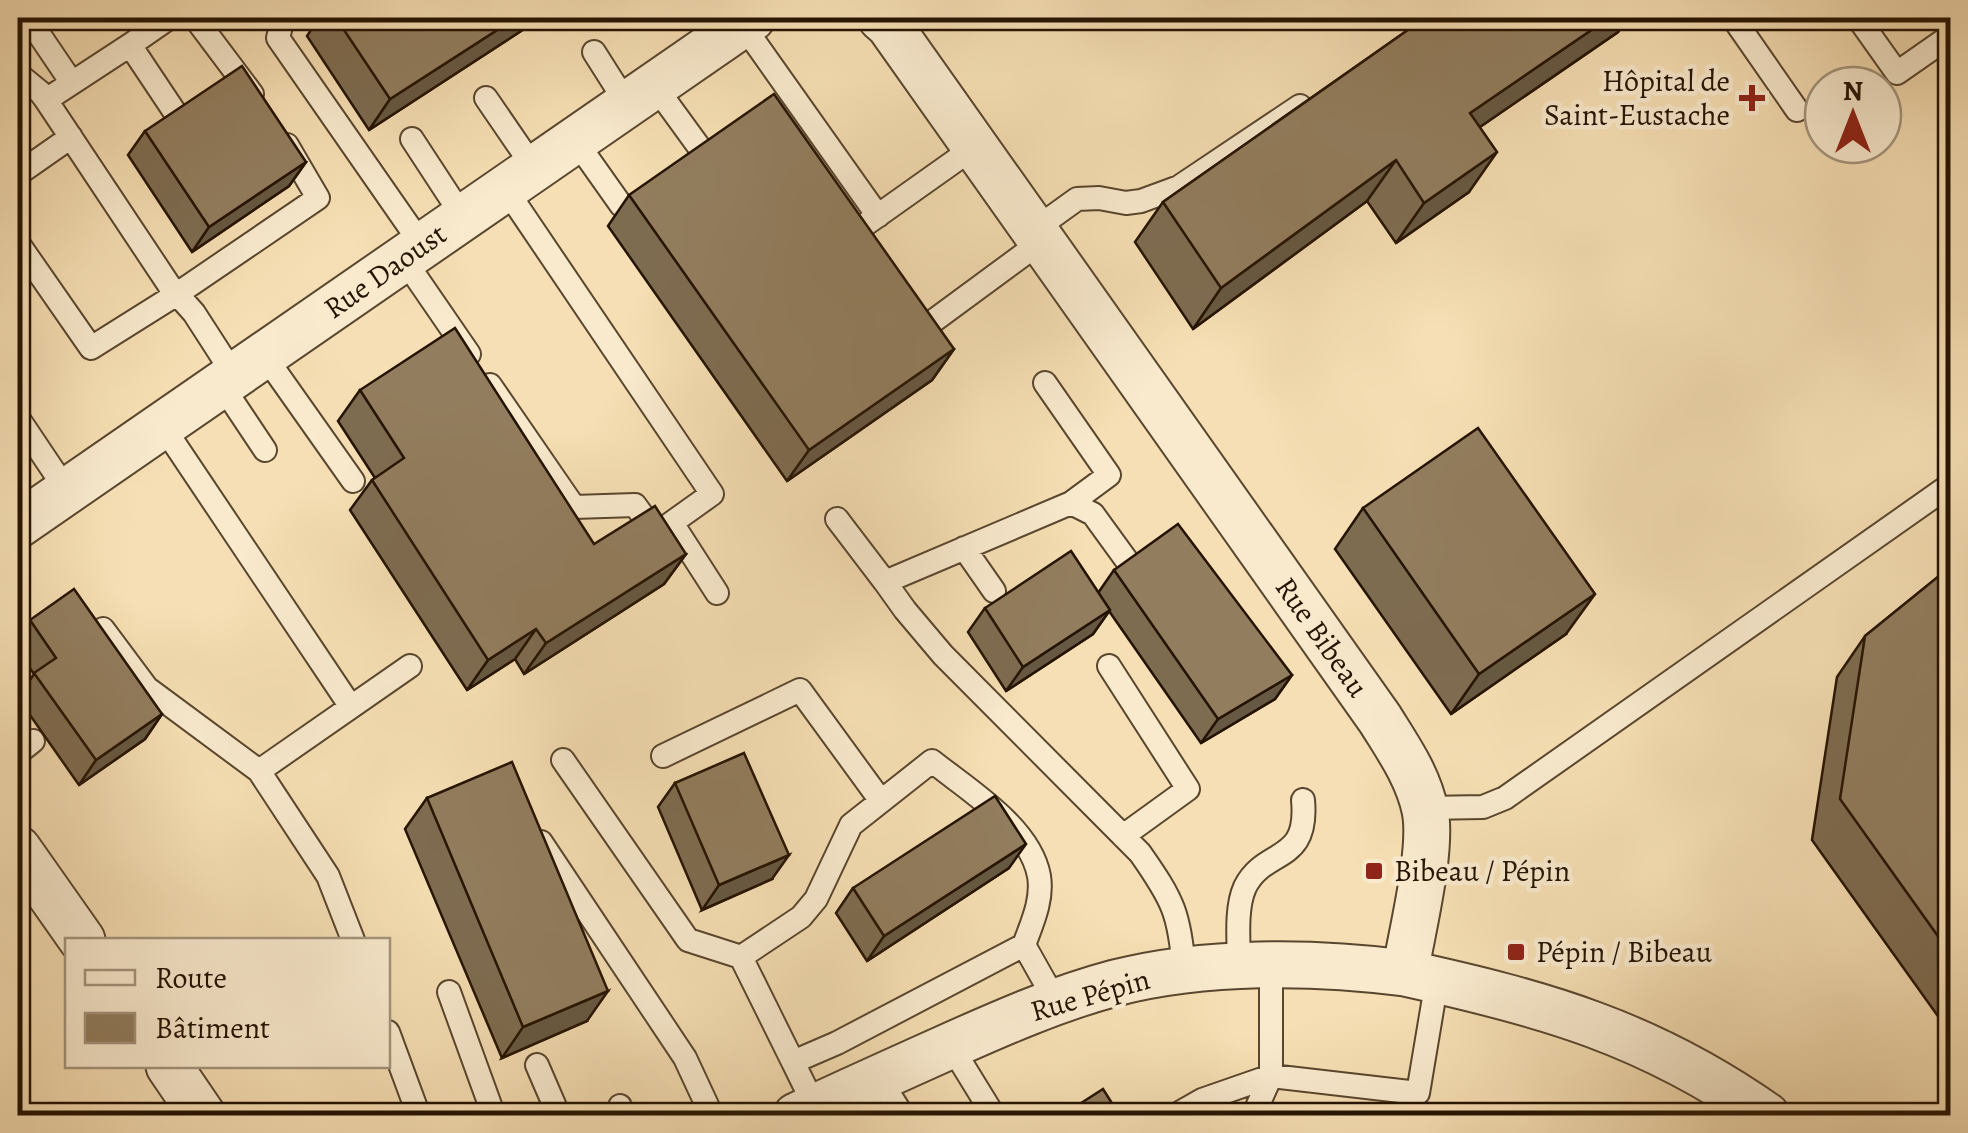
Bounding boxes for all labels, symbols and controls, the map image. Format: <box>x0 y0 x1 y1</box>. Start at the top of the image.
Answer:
place label: Hôpital de Saint-Eustache <box>1544 61 1730 135</box>
north arrow <box>1803 65 1903 165</box>
text: N <box>1843 72 1863 110</box>
marker: Hôpital de Saint-Eustache <box>1739 85 1765 111</box>
street label: Rue Daoust <box>316 214 454 328</box>
street label: Rue Bibeau <box>1266 569 1378 706</box>
place label: Bibeau / Pépin <box>1394 851 1570 891</box>
marker: Bibeau / Pépin <box>1363 860 1385 882</box>
place label: Pépin / Bibeau <box>1536 932 1713 972</box>
legend <box>65 938 390 1068</box>
marker: Pépin / Bibeau <box>1505 941 1527 963</box>
text: Route <box>155 958 227 998</box>
street label: Rue Pépin <box>1026 959 1154 1031</box>
text: Bâtiment <box>155 1008 270 1048</box>

